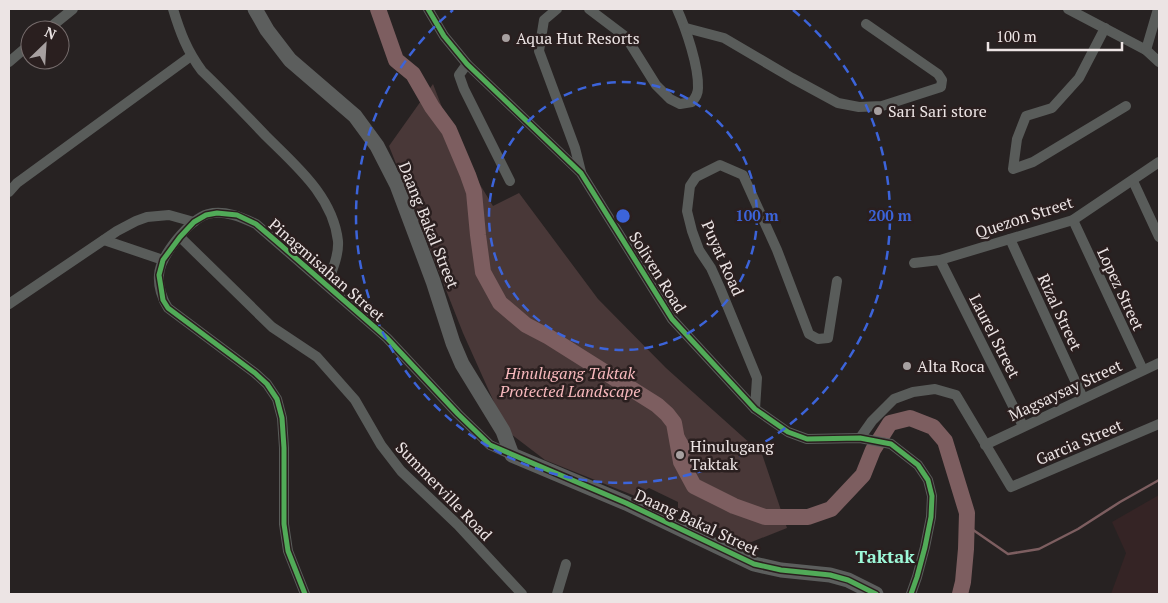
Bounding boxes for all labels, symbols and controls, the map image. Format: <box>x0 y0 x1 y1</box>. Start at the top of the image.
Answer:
north arrow <box>20 20 70 70</box>
scale bar <box>988 20 1122 52</box>
text: N <box>42 22 60 44</box>
text: 100 m <box>996 26 1037 46</box>
place label: Aqua Hut Resorts <box>516 27 640 49</box>
marker: Aqua Hut Resorts <box>500 32 512 44</box>
place label: Sari Sari store <box>888 100 987 122</box>
marker: Sari Sari store <box>872 105 884 117</box>
street label: Daang Bakal Street <box>394 158 464 292</box>
street label: Quezon Street <box>972 191 1076 243</box>
text: 100 m <box>735 205 779 225</box>
text: 200 m <box>868 205 912 225</box>
centre of rings <box>614 207 632 225</box>
street label: Pinagmisahan Street <box>264 213 390 327</box>
street label: Puyat Road <box>697 217 749 299</box>
street label: Soliven Road <box>624 227 692 317</box>
street label: Lopez Street <box>1092 244 1150 334</box>
street label: Rizal Street <box>1033 270 1087 354</box>
street label: Laurel Street <box>964 290 1026 382</box>
street label: Magsaysay Street <box>1005 354 1125 426</box>
place label: Alta Roca <box>917 355 985 377</box>
marker: Alta Roca <box>901 360 913 372</box>
park label: Hinulugang Taktak Protected Landscape <box>499 362 640 402</box>
street label: Garcia Street <box>1032 414 1126 470</box>
place label: Hinulugang Taktak <box>690 435 774 475</box>
street label: Summerville Road <box>391 437 497 545</box>
marker: Hinulugang Taktak <box>674 449 686 461</box>
street label: Daang Bakal Street <box>631 484 763 561</box>
district label: Taktak <box>855 544 915 568</box>

